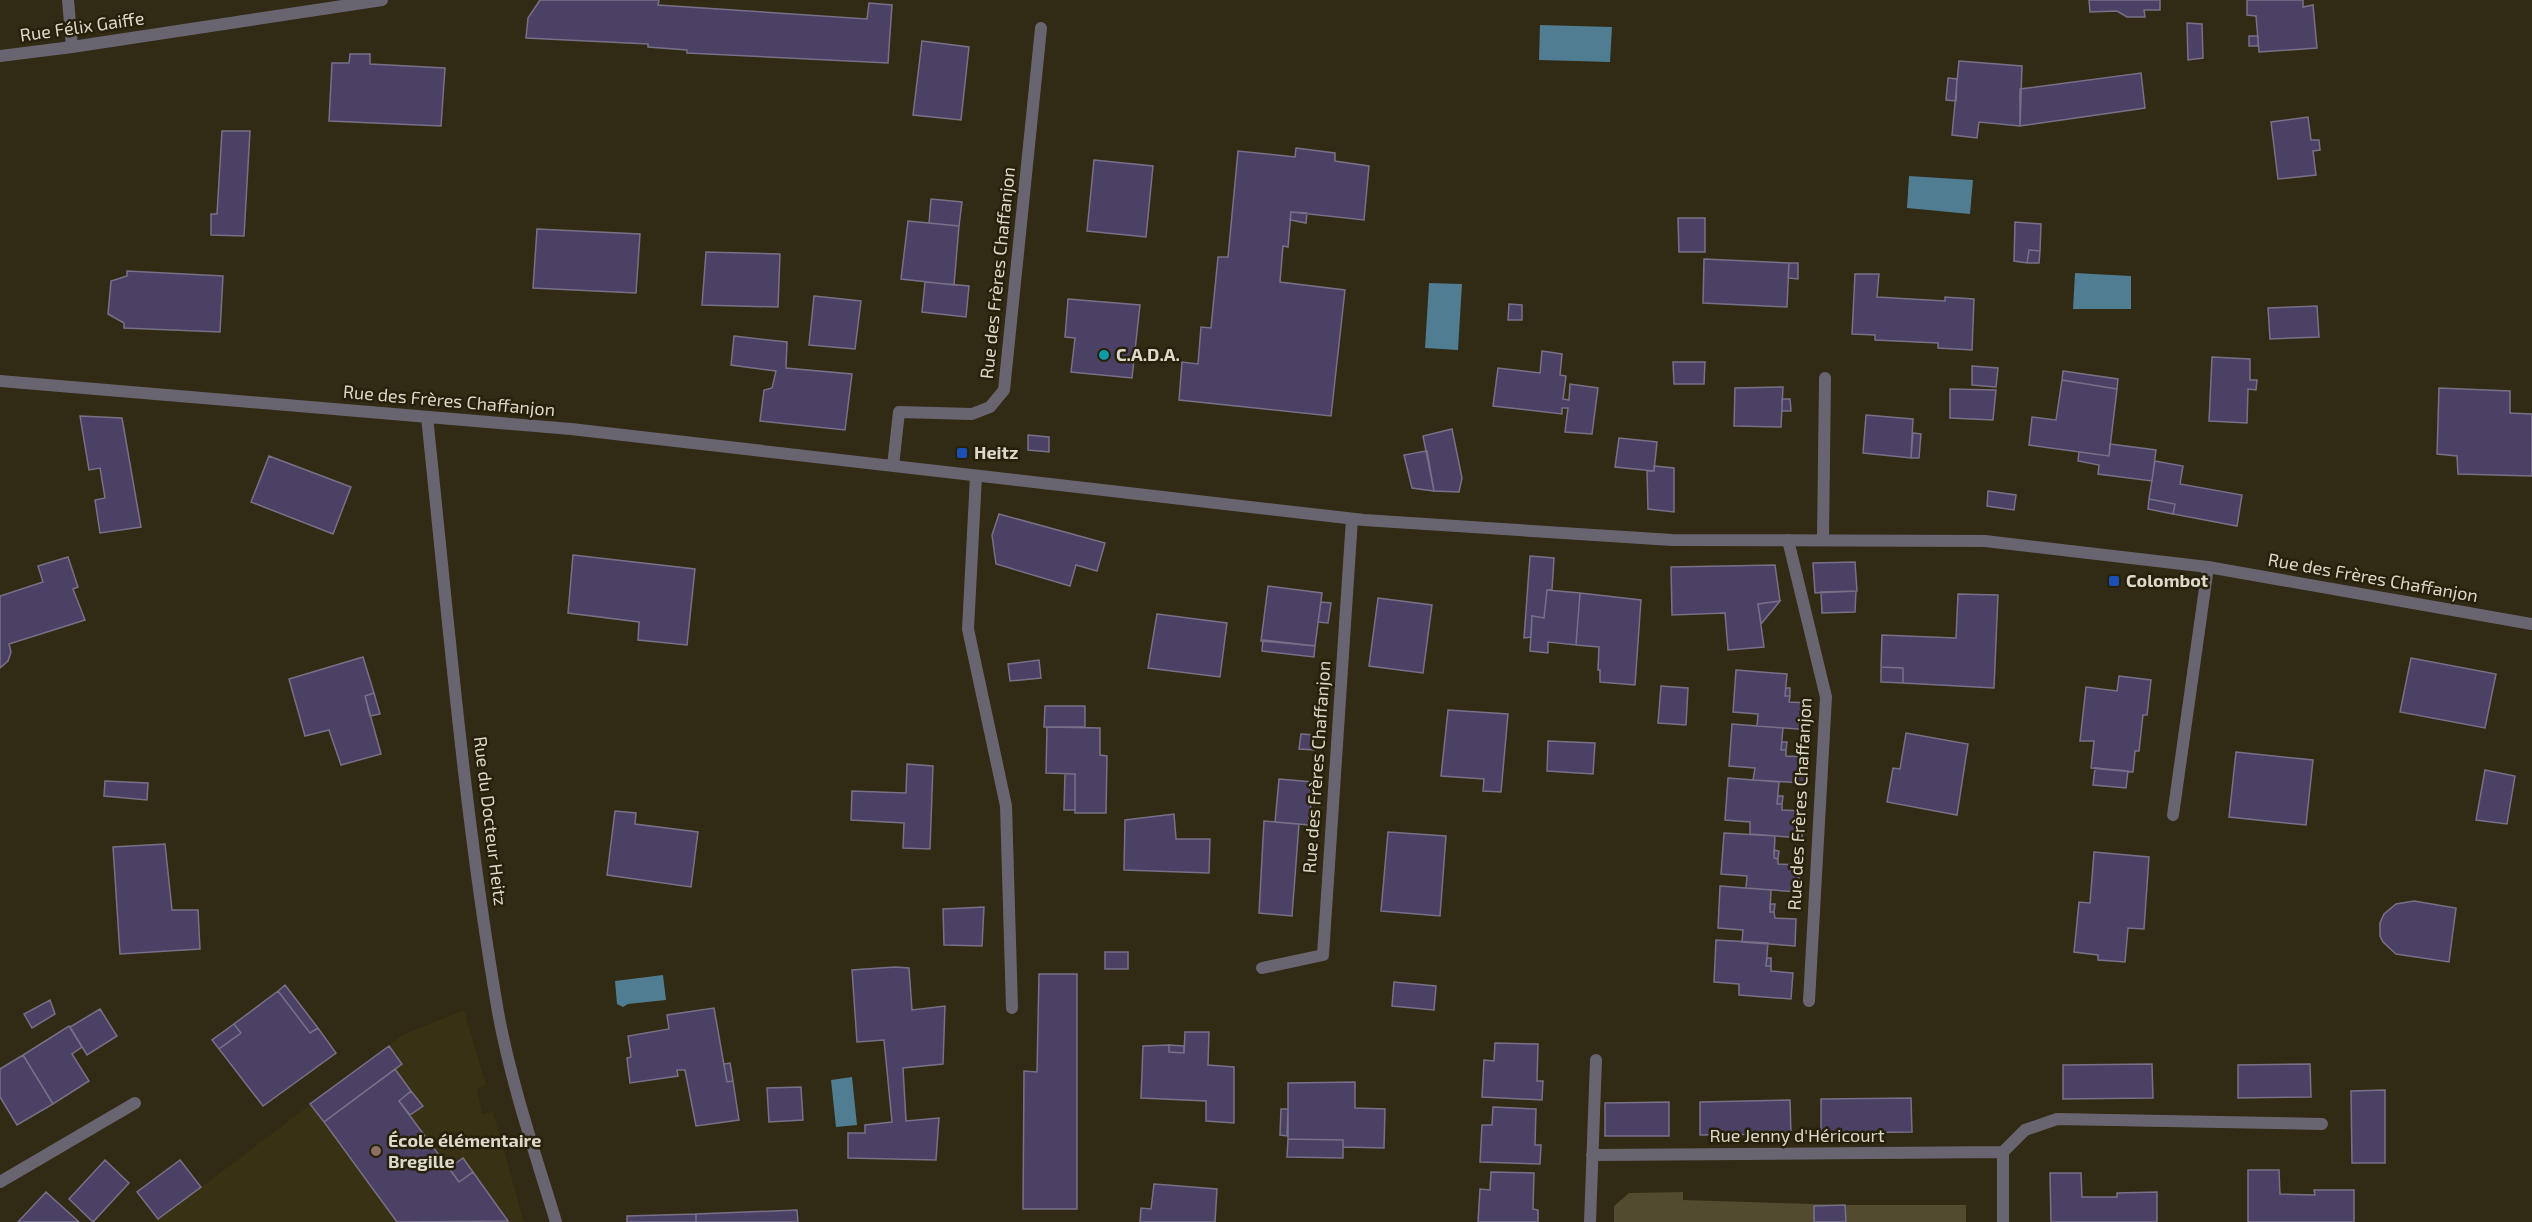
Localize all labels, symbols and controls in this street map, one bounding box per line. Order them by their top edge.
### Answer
street label: Rue Félix Gaiffe [18,6,146,46]
street label: Rue des Frères Chaffanjon [975,166,1019,380]
place label: C.A.D.A. [1116,343,1180,365]
marker: C.A.D.A. [1097,348,1111,362]
street label: Rue des Frères Chaffanjon [342,380,556,420]
place label: Heitz [974,441,1018,463]
marker: Heitz [955,446,969,460]
street label: Rue des Frères Chaffanjon [2266,548,2480,606]
place label: Colombot [2126,569,2209,591]
marker: Colombot [2107,574,2121,588]
street label: Rue des Frères Chaffanjon [1298,660,1334,874]
street label: Rue des Frères Chaffanjon [1782,697,1816,911]
street label: Rue du Docteur Heitz [470,735,512,907]
street label: Rue Jenny d'Héricourt [1709,1124,1885,1146]
place label: École élémentaire Bregille [388,1129,541,1172]
marker: École élémentaire Bregille [369,1144,383,1158]

